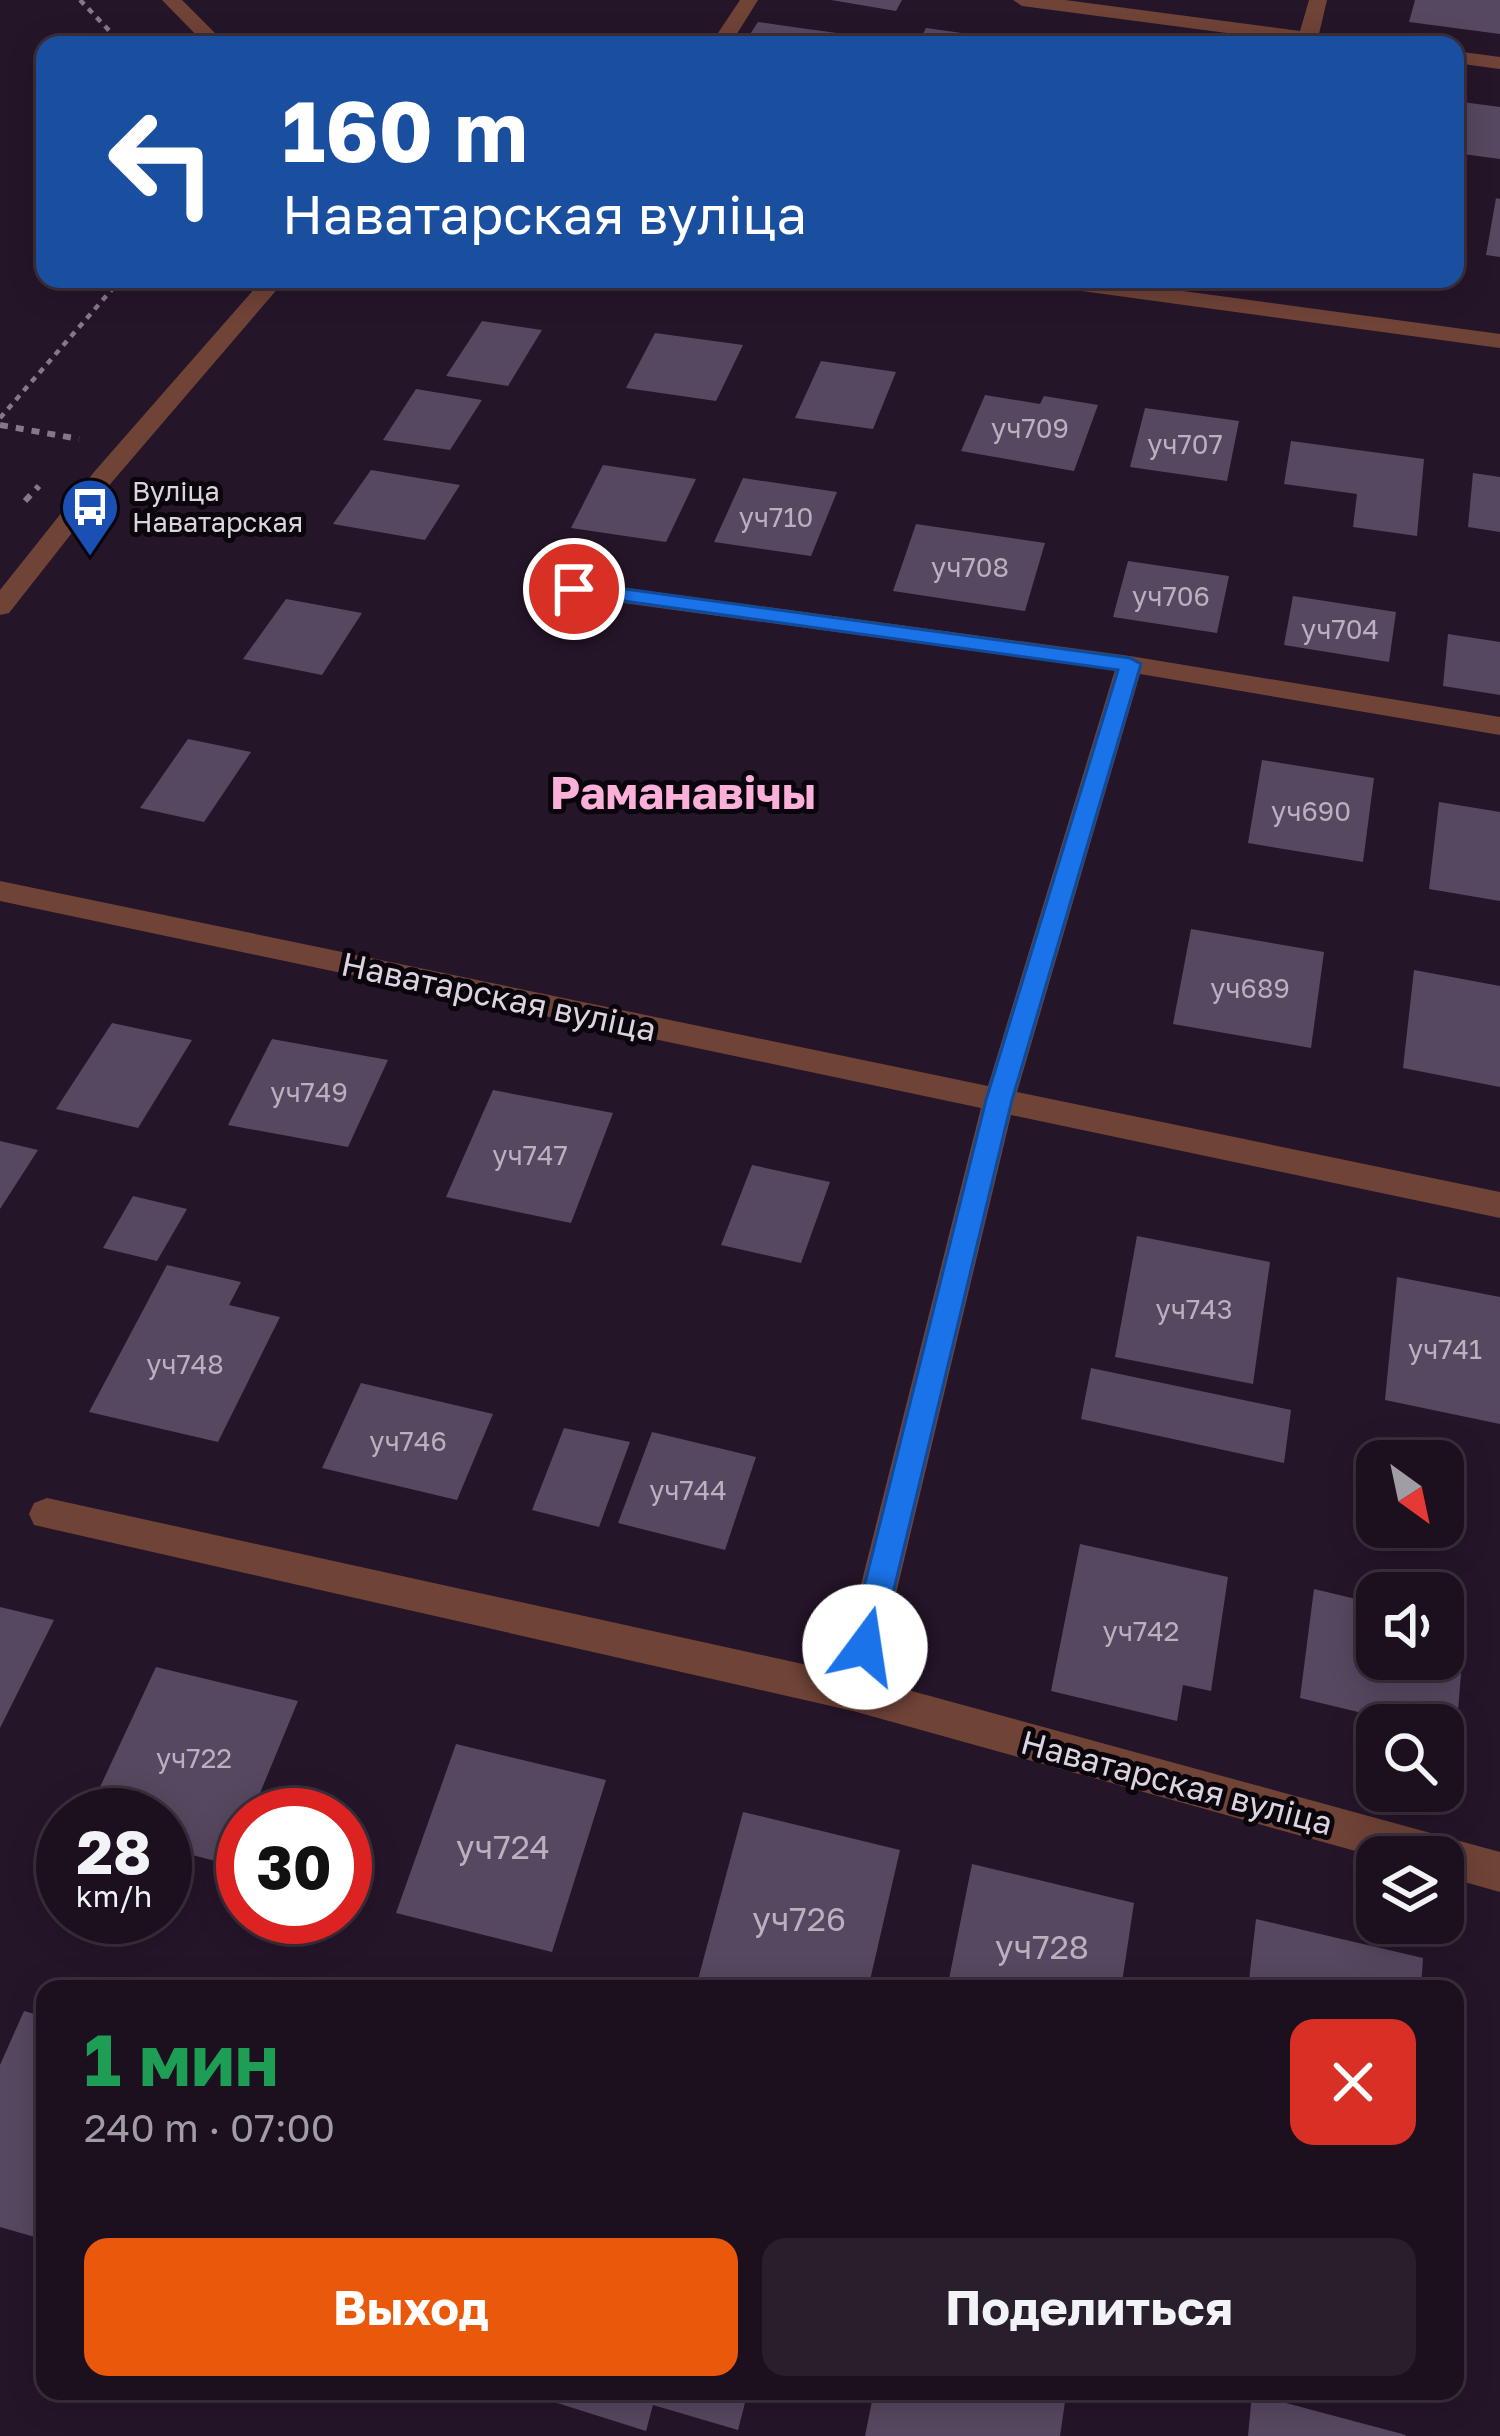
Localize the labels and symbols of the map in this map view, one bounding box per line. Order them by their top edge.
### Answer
house number: уч709 [991,412,1069,444]
house number: уч707 [1147,428,1223,460]
place label: Вуліца Наватарская [132,475,303,538]
bus stop icon: Вуліца Наватарская [59,476,121,558]
house number: уч710 [739,501,813,533]
pin [523,538,625,640]
house number: уч708 [931,551,1009,583]
house number: уч706 [1132,580,1210,612]
house number: уч704 [1301,613,1379,645]
district label: Раманавічы [550,765,816,819]
house number: уч690 [1271,795,1351,827]
street label: Наватарская вуліца [338,944,660,1048]
house number: уч689 [1210,972,1290,1004]
house number: уч749 [270,1076,348,1108]
house number: уч747 [492,1139,568,1171]
house number: уч743 [1156,1293,1232,1325]
house number: уч741 [1408,1333,1482,1365]
house number: уч748 [146,1348,224,1380]
house number: уч746 [369,1425,447,1457]
north arrow [1356,1440,1464,1548]
house number: уч744 [649,1474,727,1506]
position arrow [802,1584,928,1710]
house number: уч742 [1103,1615,1179,1647]
street label: Наватарская вуліца [1017,1722,1337,1842]
house number: уч722 [156,1742,232,1774]
speed limit sign: 30 [216,1788,372,1944]
house number: уч724 [456,1827,550,1866]
house number: уч726 [752,1899,846,1938]
house number: уч728 [995,1927,1089,1966]

